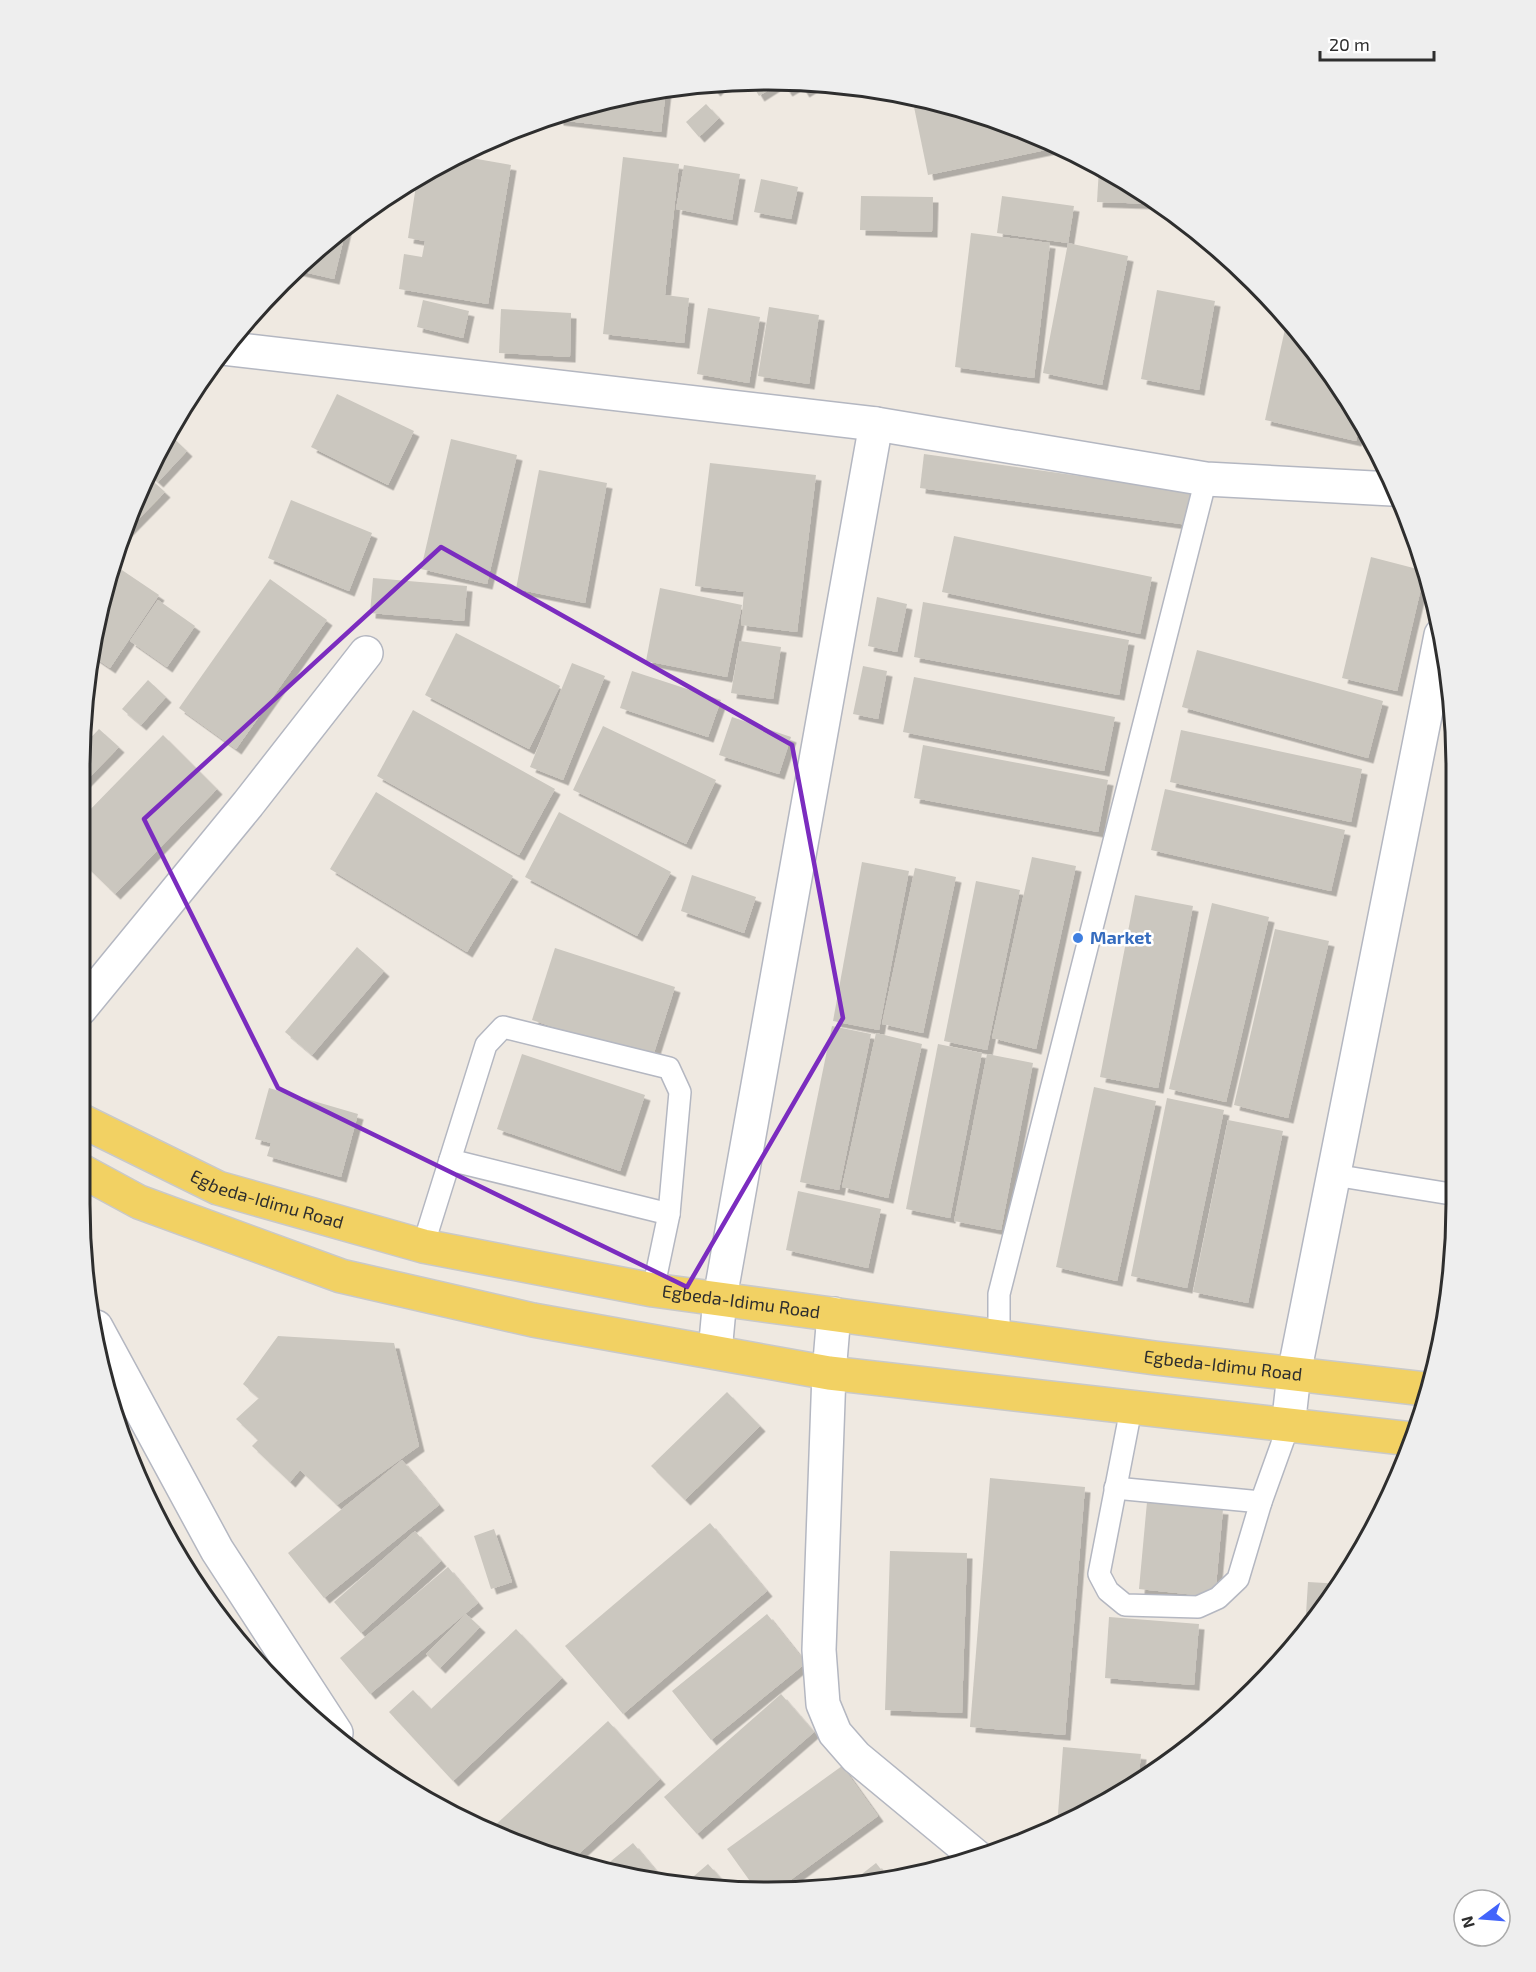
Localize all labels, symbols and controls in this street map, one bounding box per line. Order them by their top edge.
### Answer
scale bar [1320,24,1434,62]
text: 20 m [1329,33,1370,55]
place label: Market [1090,926,1152,948]
marker: Market [1071,931,1085,945]
street label: Egbeda-Idimu Road [187,1164,346,1233]
street label: Egbeda-Idimu Road [661,1279,822,1323]
street label: Egbeda-Idimu Road [1142,1345,1303,1385]
north arrow [1452,1888,1512,1948]
text: N [1456,1914,1478,1930]

